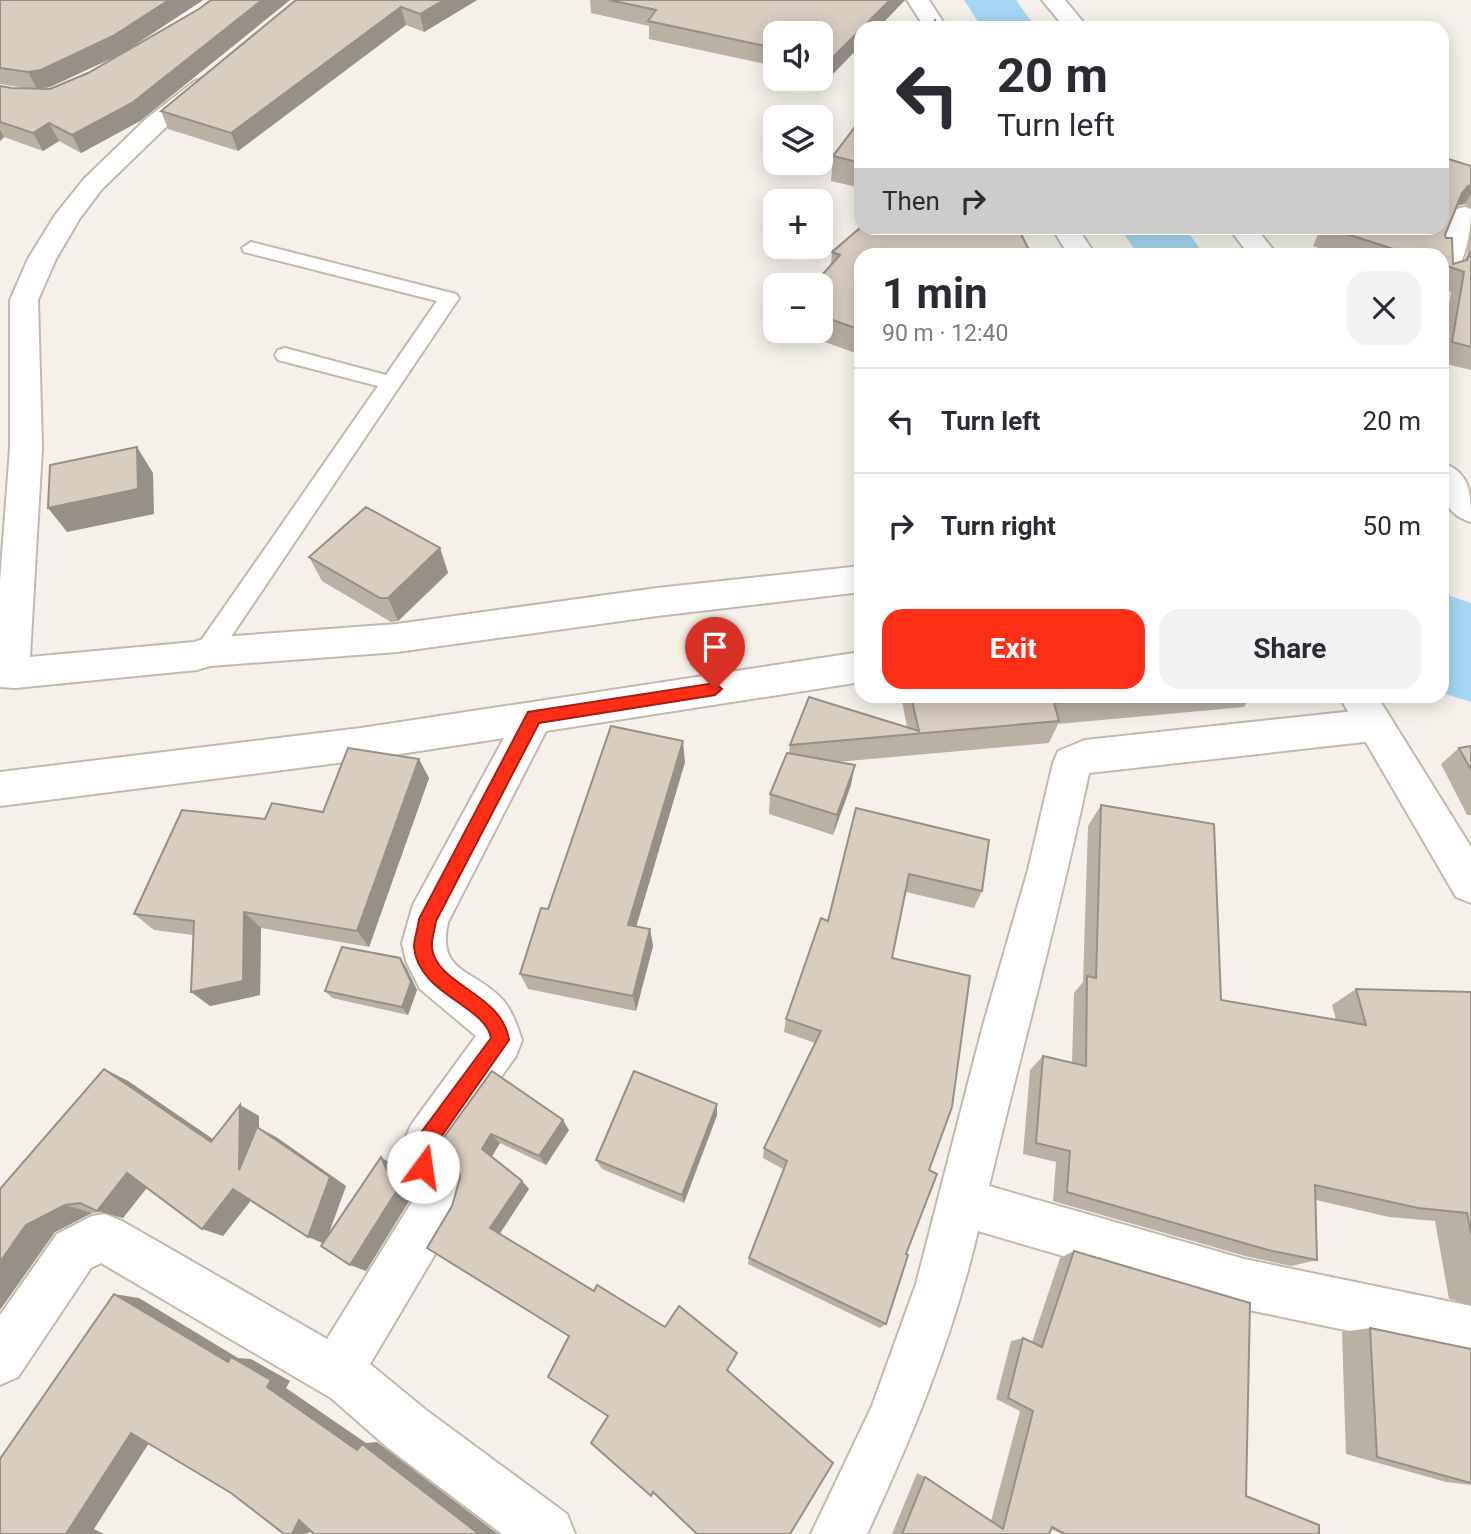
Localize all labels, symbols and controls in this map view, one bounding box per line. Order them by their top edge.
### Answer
map controls [763,21,833,343]
button: sound [763,21,833,91]
text: 20 m [997,47,1108,104]
icon: left [882,49,973,140]
button: layers [763,105,833,175]
text: Turn left [997,106,1115,144]
icon: right [954,182,992,220]
text: Then [882,186,940,216]
button: + [763,189,833,259]
text: 1 min [882,269,988,318]
button: close [1347,271,1421,345]
button: − [763,273,833,343]
text: 90 m · 12:40 [882,320,1008,347]
icon: left [882,402,920,440]
text: Turn left [941,406,1040,436]
text: 20 m [1363,406,1421,436]
icon: right [882,507,920,545]
text: Turn right [941,511,1056,541]
text: 50 m [1363,511,1421,541]
button: Exit [882,609,1145,689]
button: Share [1159,609,1421,689]
pin [685,617,745,689]
icon: arrive [696,628,734,666]
position arrow [386,1130,460,1204]

